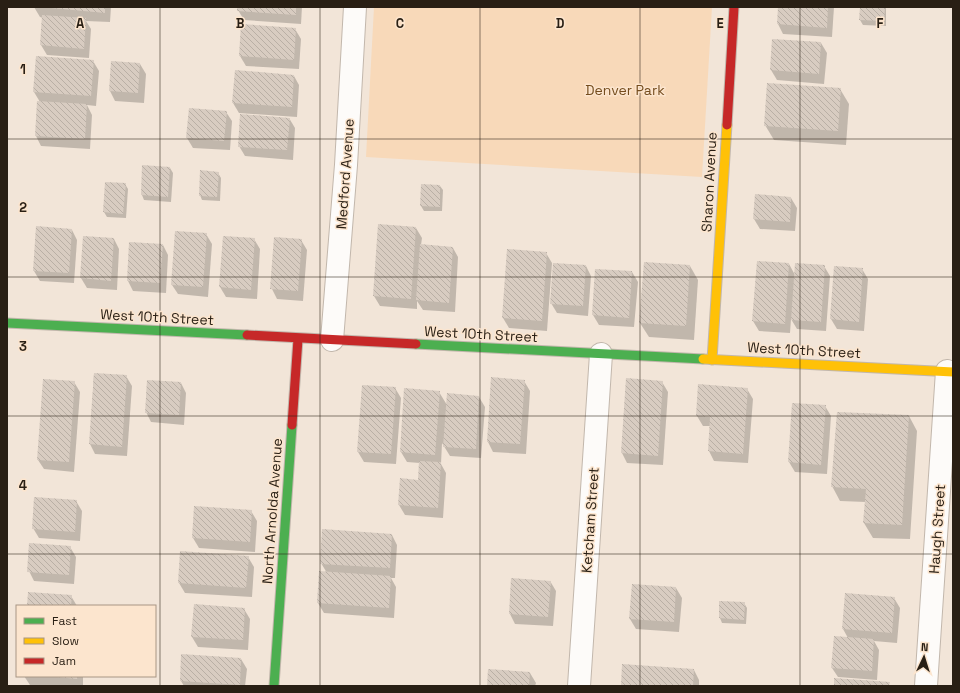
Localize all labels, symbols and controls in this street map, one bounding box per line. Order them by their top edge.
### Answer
text: A [76,15,85,32]
text: B [236,15,245,32]
text: C [396,15,404,32]
text: D [556,15,565,32]
text: E [716,15,724,32]
text: F [877,15,884,32]
text: 1 [20,61,26,78]
park label: Denver Park [585,81,665,99]
street label: Medford Avenue [332,118,358,230]
street label: Sharon Avenue [697,131,721,233]
text: 2 [19,199,27,216]
street label: West 10th Street [100,305,214,329]
street label: West 10th Street [424,322,538,346]
text: 3 [19,338,27,355]
street label: West 10th Street [747,338,861,362]
street label: North Arnolda Avenue [258,437,286,585]
street label: Ketcham Street [577,467,603,573]
text: 4 [19,477,27,494]
street label: Haugh Street [925,484,949,574]
legend [16,605,156,677]
text: Fast [52,613,77,629]
text: Slow [52,633,79,649]
north arrow [904,637,944,677]
text: N [921,640,929,654]
text: Jam [52,653,76,669]

